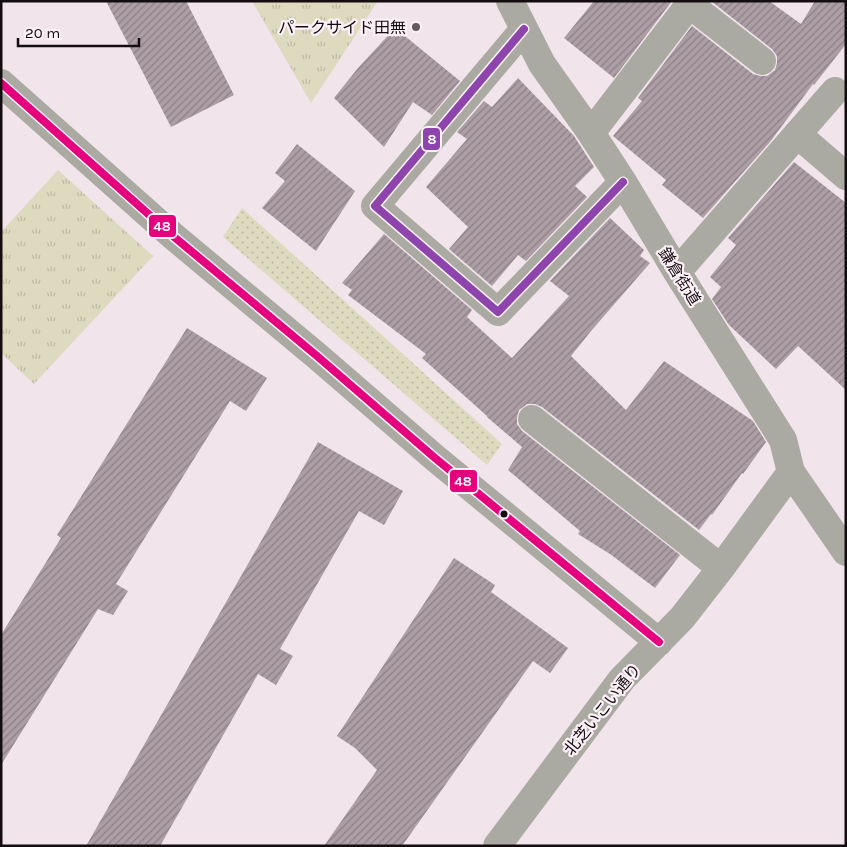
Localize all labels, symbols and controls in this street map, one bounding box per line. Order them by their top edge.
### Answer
scale bar [18,15,139,47]
place label: パークサイド田無 [278,18,406,37]
marker: パークサイド田無 [410,21,422,33]
text: 20 m [25,24,60,42]
line badge: 8 [422,127,441,151]
text: 8 [427,131,437,148]
line badge: 48 [148,214,177,238]
text: 48 [153,218,171,235]
street label: 鎌倉街道 [655,244,705,308]
line badge: 48 [449,469,478,493]
text: 48 [454,473,472,490]
unlabelled marker [499,509,509,519]
street label: 北芝いこい通り [560,660,645,759]

